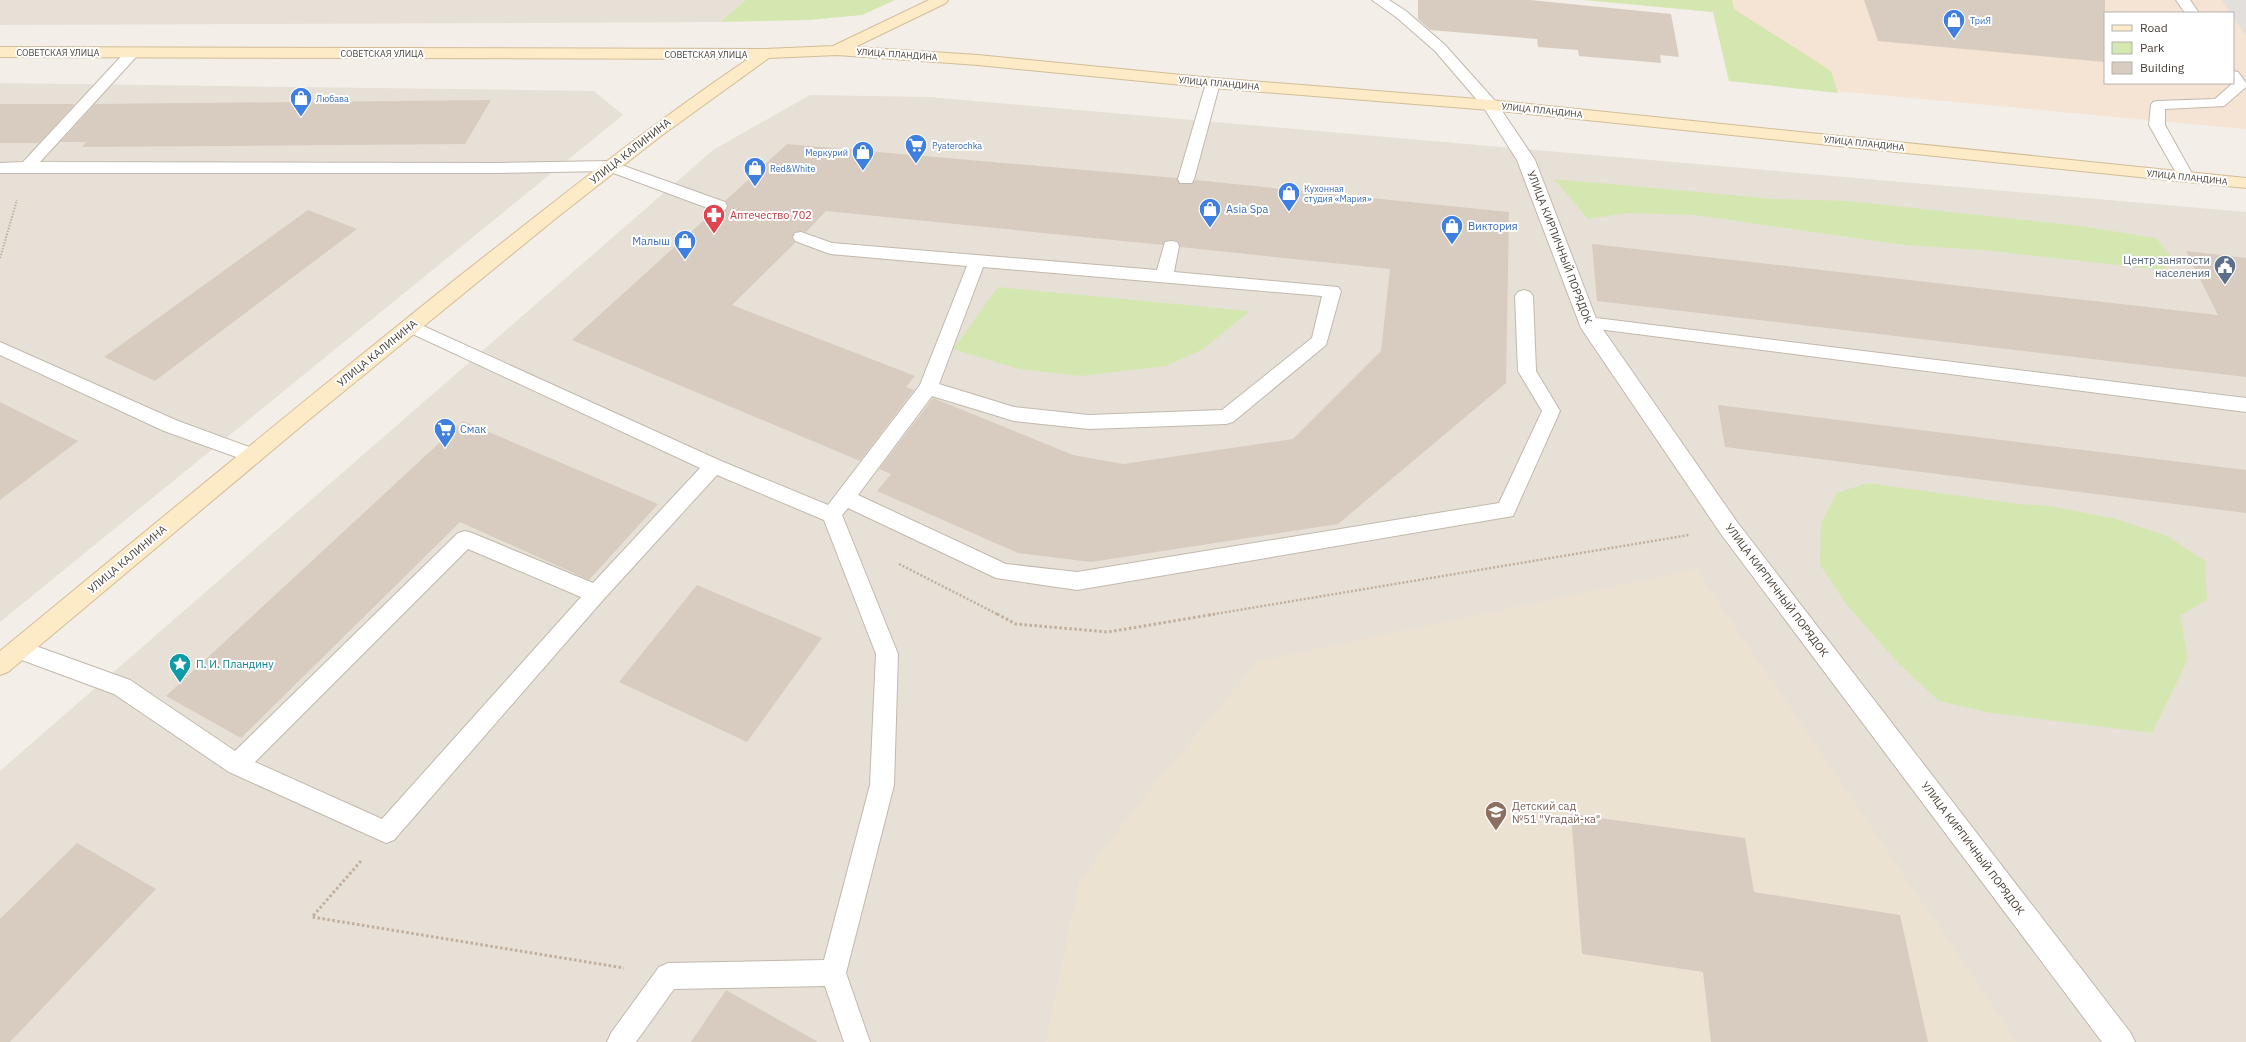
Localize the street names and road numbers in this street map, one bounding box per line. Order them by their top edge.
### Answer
street label: УЛИЦА ПЛАНДИНА [856,46,938,62]
street label: СОВЕТСКАЯ УЛИЦА [17,47,100,58]
street label: СОВЕТСКАЯ УЛИЦА [341,48,424,59]
street label: СОВЕТСКАЯ УЛИЦА [665,49,748,60]
street label: УЛИЦА ПЛАНДИНА [1178,74,1260,92]
street label: УЛИЦА ПЛАНДИНА [1501,100,1583,120]
street label: УЛИЦА КАЛИНИНА [587,115,673,187]
street label: УЛИЦА ПЛАНДИНА [1823,133,1905,153]
street label: УЛИЦА ПЛАНДИНА [2146,167,2228,187]
street label: УЛИЦА КИРПИЧНЫЙ ПОРЯДОК [1524,168,1596,326]
street label: УЛИЦА КАЛИНИНА [334,316,420,390]
street label: УЛИЦА КИРПИЧНЫЙ ПОРЯДОК [1722,521,1832,659]
street label: УЛИЦА КАЛИНИНА [85,522,169,596]
street label: УЛИЦА КИРПИЧНЫЙ ПОРЯДОК [1918,779,2028,917]

